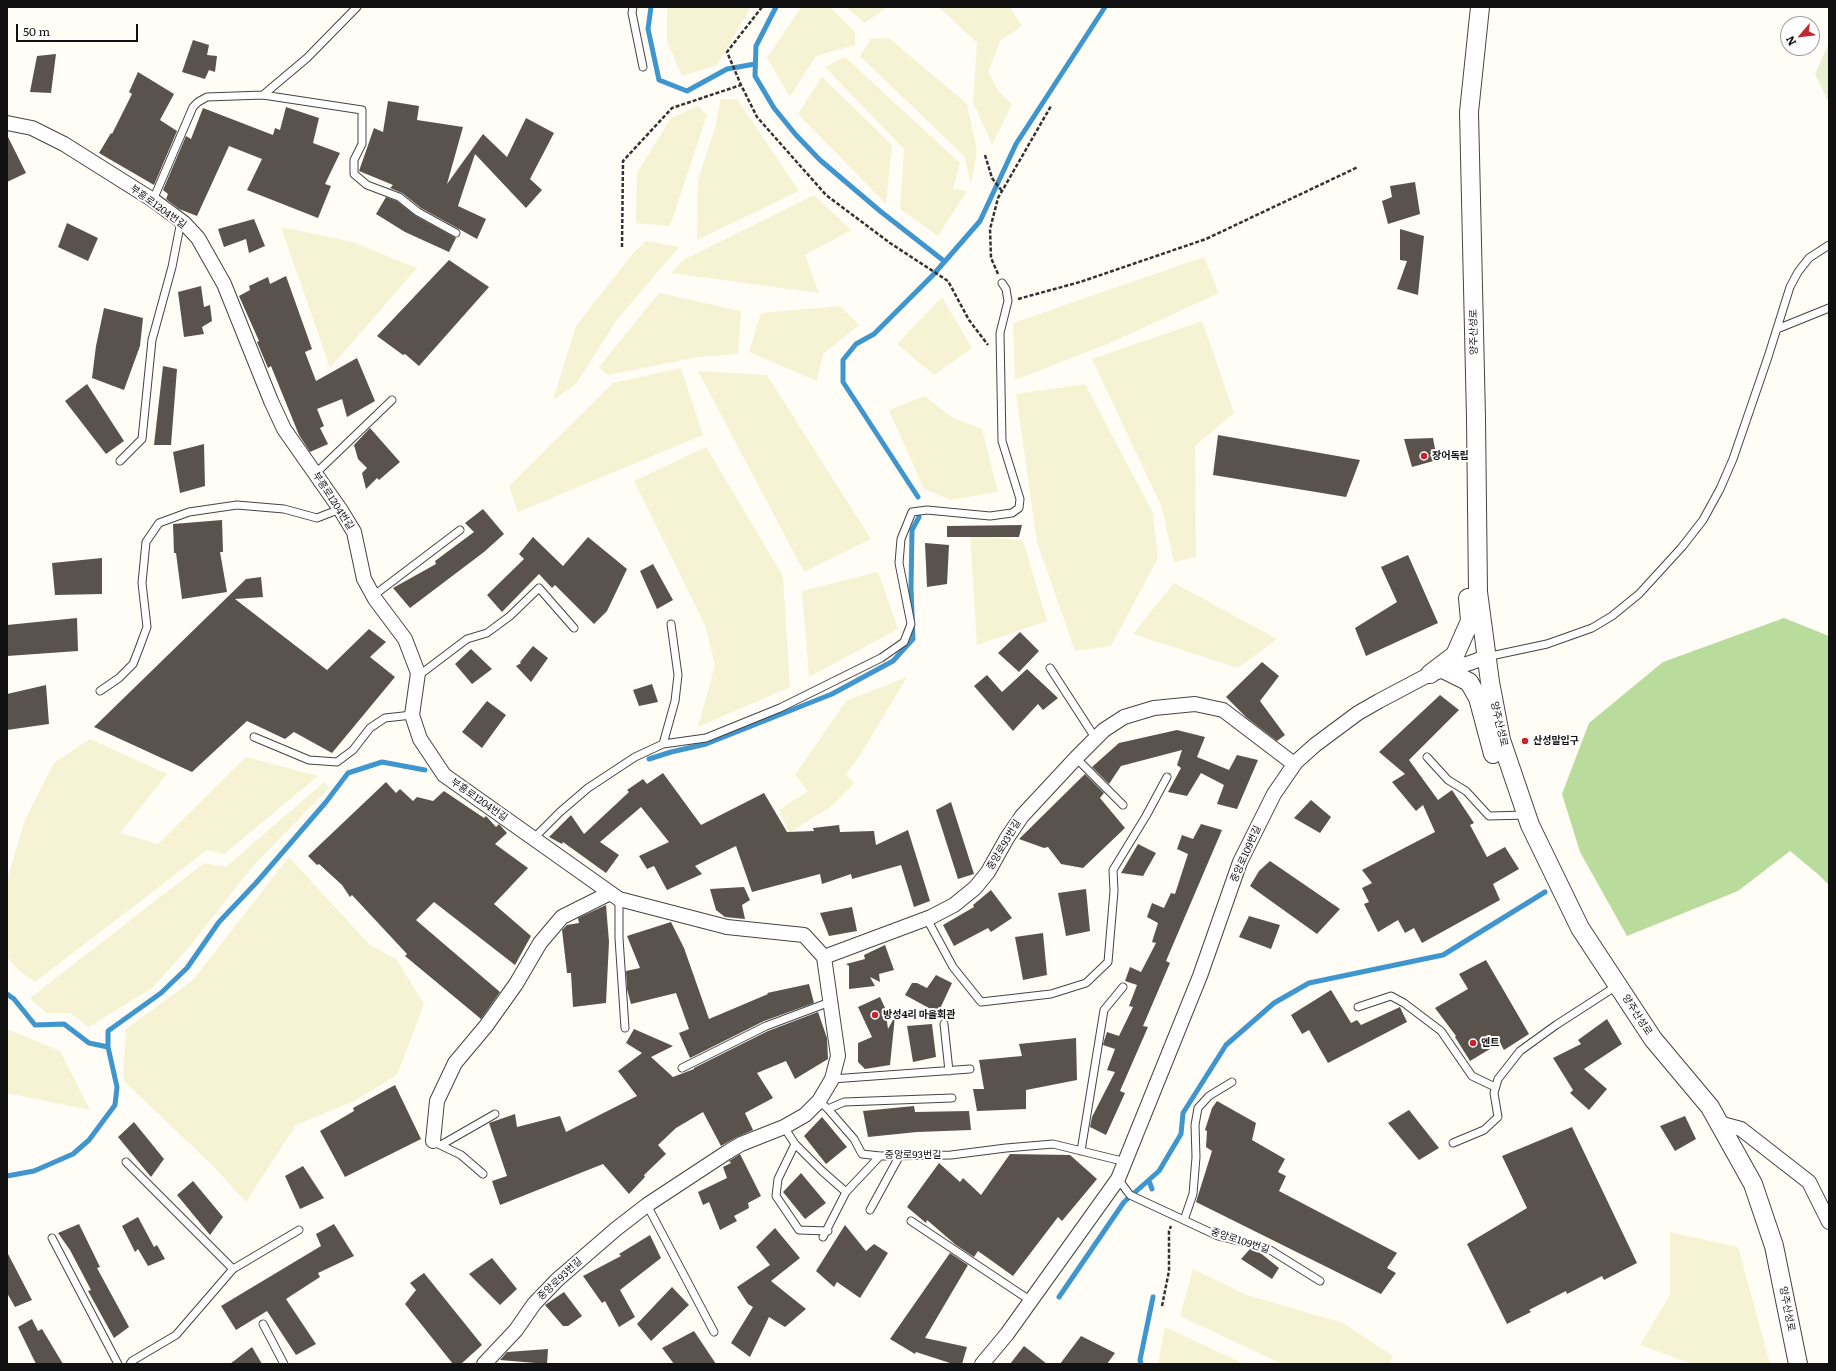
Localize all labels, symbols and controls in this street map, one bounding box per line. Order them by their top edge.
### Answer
scale bar [18,16,140,42]
north arrow [1780,16,1820,56]
text: 50 m [23,22,50,40]
text: N [1781,33,1800,49]
street label: 부흥로1204번길 [128,183,188,231]
street label: 양주산성로 [1468,309,1480,355]
place label: 장어독립 [1432,450,1469,462]
marker: 장어독립 [1419,451,1429,461]
street label: 부흥로1204번길 [310,470,356,532]
street label: 양주산성로 [1488,700,1510,748]
place label: 산성말입구 [1533,735,1579,747]
marker: 산성말입구 [1520,736,1530,746]
street label: 부흥로1204번길 [448,776,510,824]
street label: 중앙로93번길 [984,818,1024,872]
street label: 중앙로109번길 [1228,824,1264,884]
street label: 양주산성로 [1619,992,1655,1038]
place label: 방성4리 마을회관 [883,1009,955,1021]
marker: 방성4리 마을회관 [870,1010,880,1020]
place label: 엔트 [1481,1037,1499,1049]
marker: 엔트 [1468,1038,1478,1048]
street label: 중앙로93번길 [885,1149,941,1161]
street label: 중앙로109번길 [1209,1226,1271,1256]
street label: 중앙로93번길 [535,1255,585,1303]
street label: 양주산성로 [1777,1285,1797,1333]

